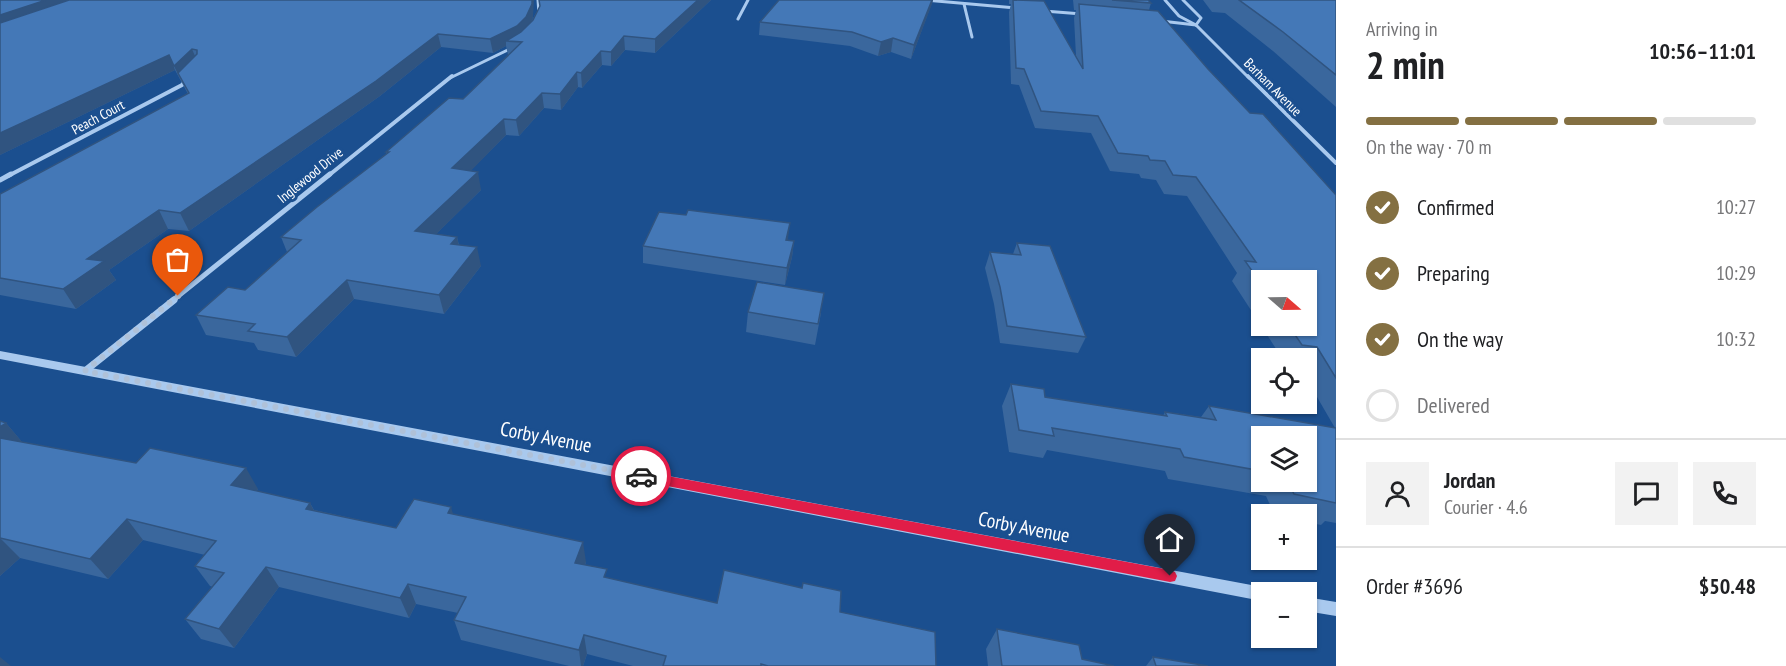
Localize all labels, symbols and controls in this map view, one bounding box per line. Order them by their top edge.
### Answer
text: Arriving in [1366,16,1438,42]
text: 10:56–11:01 [1649,37,1756,65]
text: 2 min [1366,39,1445,90]
street label: Barham Avenue [1240,54,1306,120]
street label: Peach Court [68,95,128,138]
text: On the way · 70 m [1366,134,1492,160]
street label: Inglewood Drive [274,143,347,207]
icon: check [1366,191,1399,224]
text: Confirmed [1417,193,1494,221]
text: 10:27 [1716,194,1756,220]
pin [152,234,203,296]
icon: bag [161,243,194,276]
icon: check [1366,257,1399,290]
text: Preparing [1417,259,1490,287]
text: 10:29 [1716,260,1756,286]
north arrow [1251,270,1317,336]
map controls [1251,270,1317,648]
icon: check [1366,323,1399,356]
text: On the way [1417,325,1503,353]
text: 10:32 [1716,326,1756,352]
button: locate [1251,348,1317,414]
text: Delivered [1417,391,1490,419]
street label: Corby Avenue [498,415,594,459]
button: layers [1251,426,1317,492]
courier [611,446,671,506]
icon: car [625,460,658,493]
button: person [1366,462,1429,525]
button: chat [1615,462,1678,525]
button: phone [1693,462,1756,525]
text: Jordan [1444,466,1495,494]
text: Courier · 4.6 [1444,494,1528,520]
button: + [1251,504,1317,570]
street label: Corby Avenue [976,505,1072,549]
pin [1144,514,1195,576]
icon: home [1153,523,1186,556]
text: Order #3696 [1366,572,1463,600]
text: $50.48 [1699,572,1756,600]
button: − [1251,582,1317,648]

